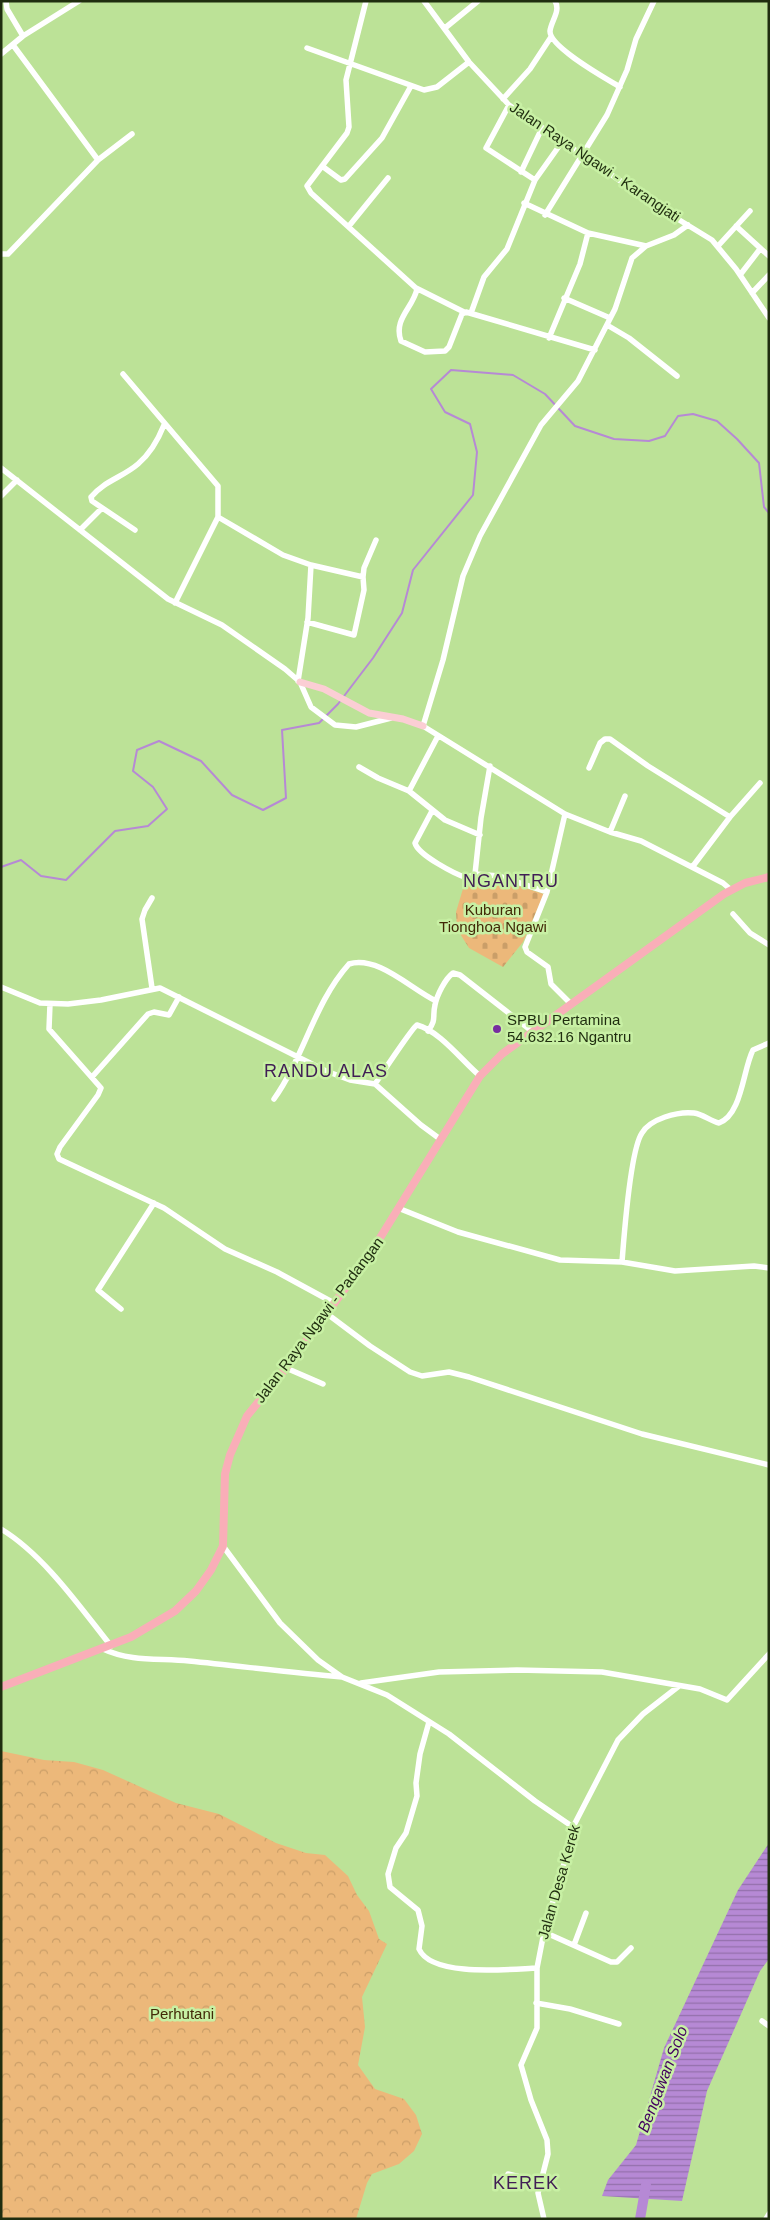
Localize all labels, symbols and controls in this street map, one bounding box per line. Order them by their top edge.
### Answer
street label: Jalan Raya Ngawi - Karangjati [507,98,684,225]
district label: NGANTRU [463,871,559,891]
park label: Kuburan Tionghoa Ngawi [439,901,547,935]
place label: SPBU Pertamina 54.632.16 Ngantru [507,1011,631,1045]
marker: SPBU Pertamina 54.632.16 Ngantru [491,1023,503,1035]
district label: RANDU ALAS [264,1061,388,1081]
street label: Jalan Raya Ngawi - Padangan [251,1234,386,1406]
street label: Jalan Desa Kerek [534,1822,583,1941]
park label: Perhutani [150,2005,214,2022]
water label: Bengawan Solo [634,2024,691,2135]
district label: KEREK [493,2173,559,2193]

